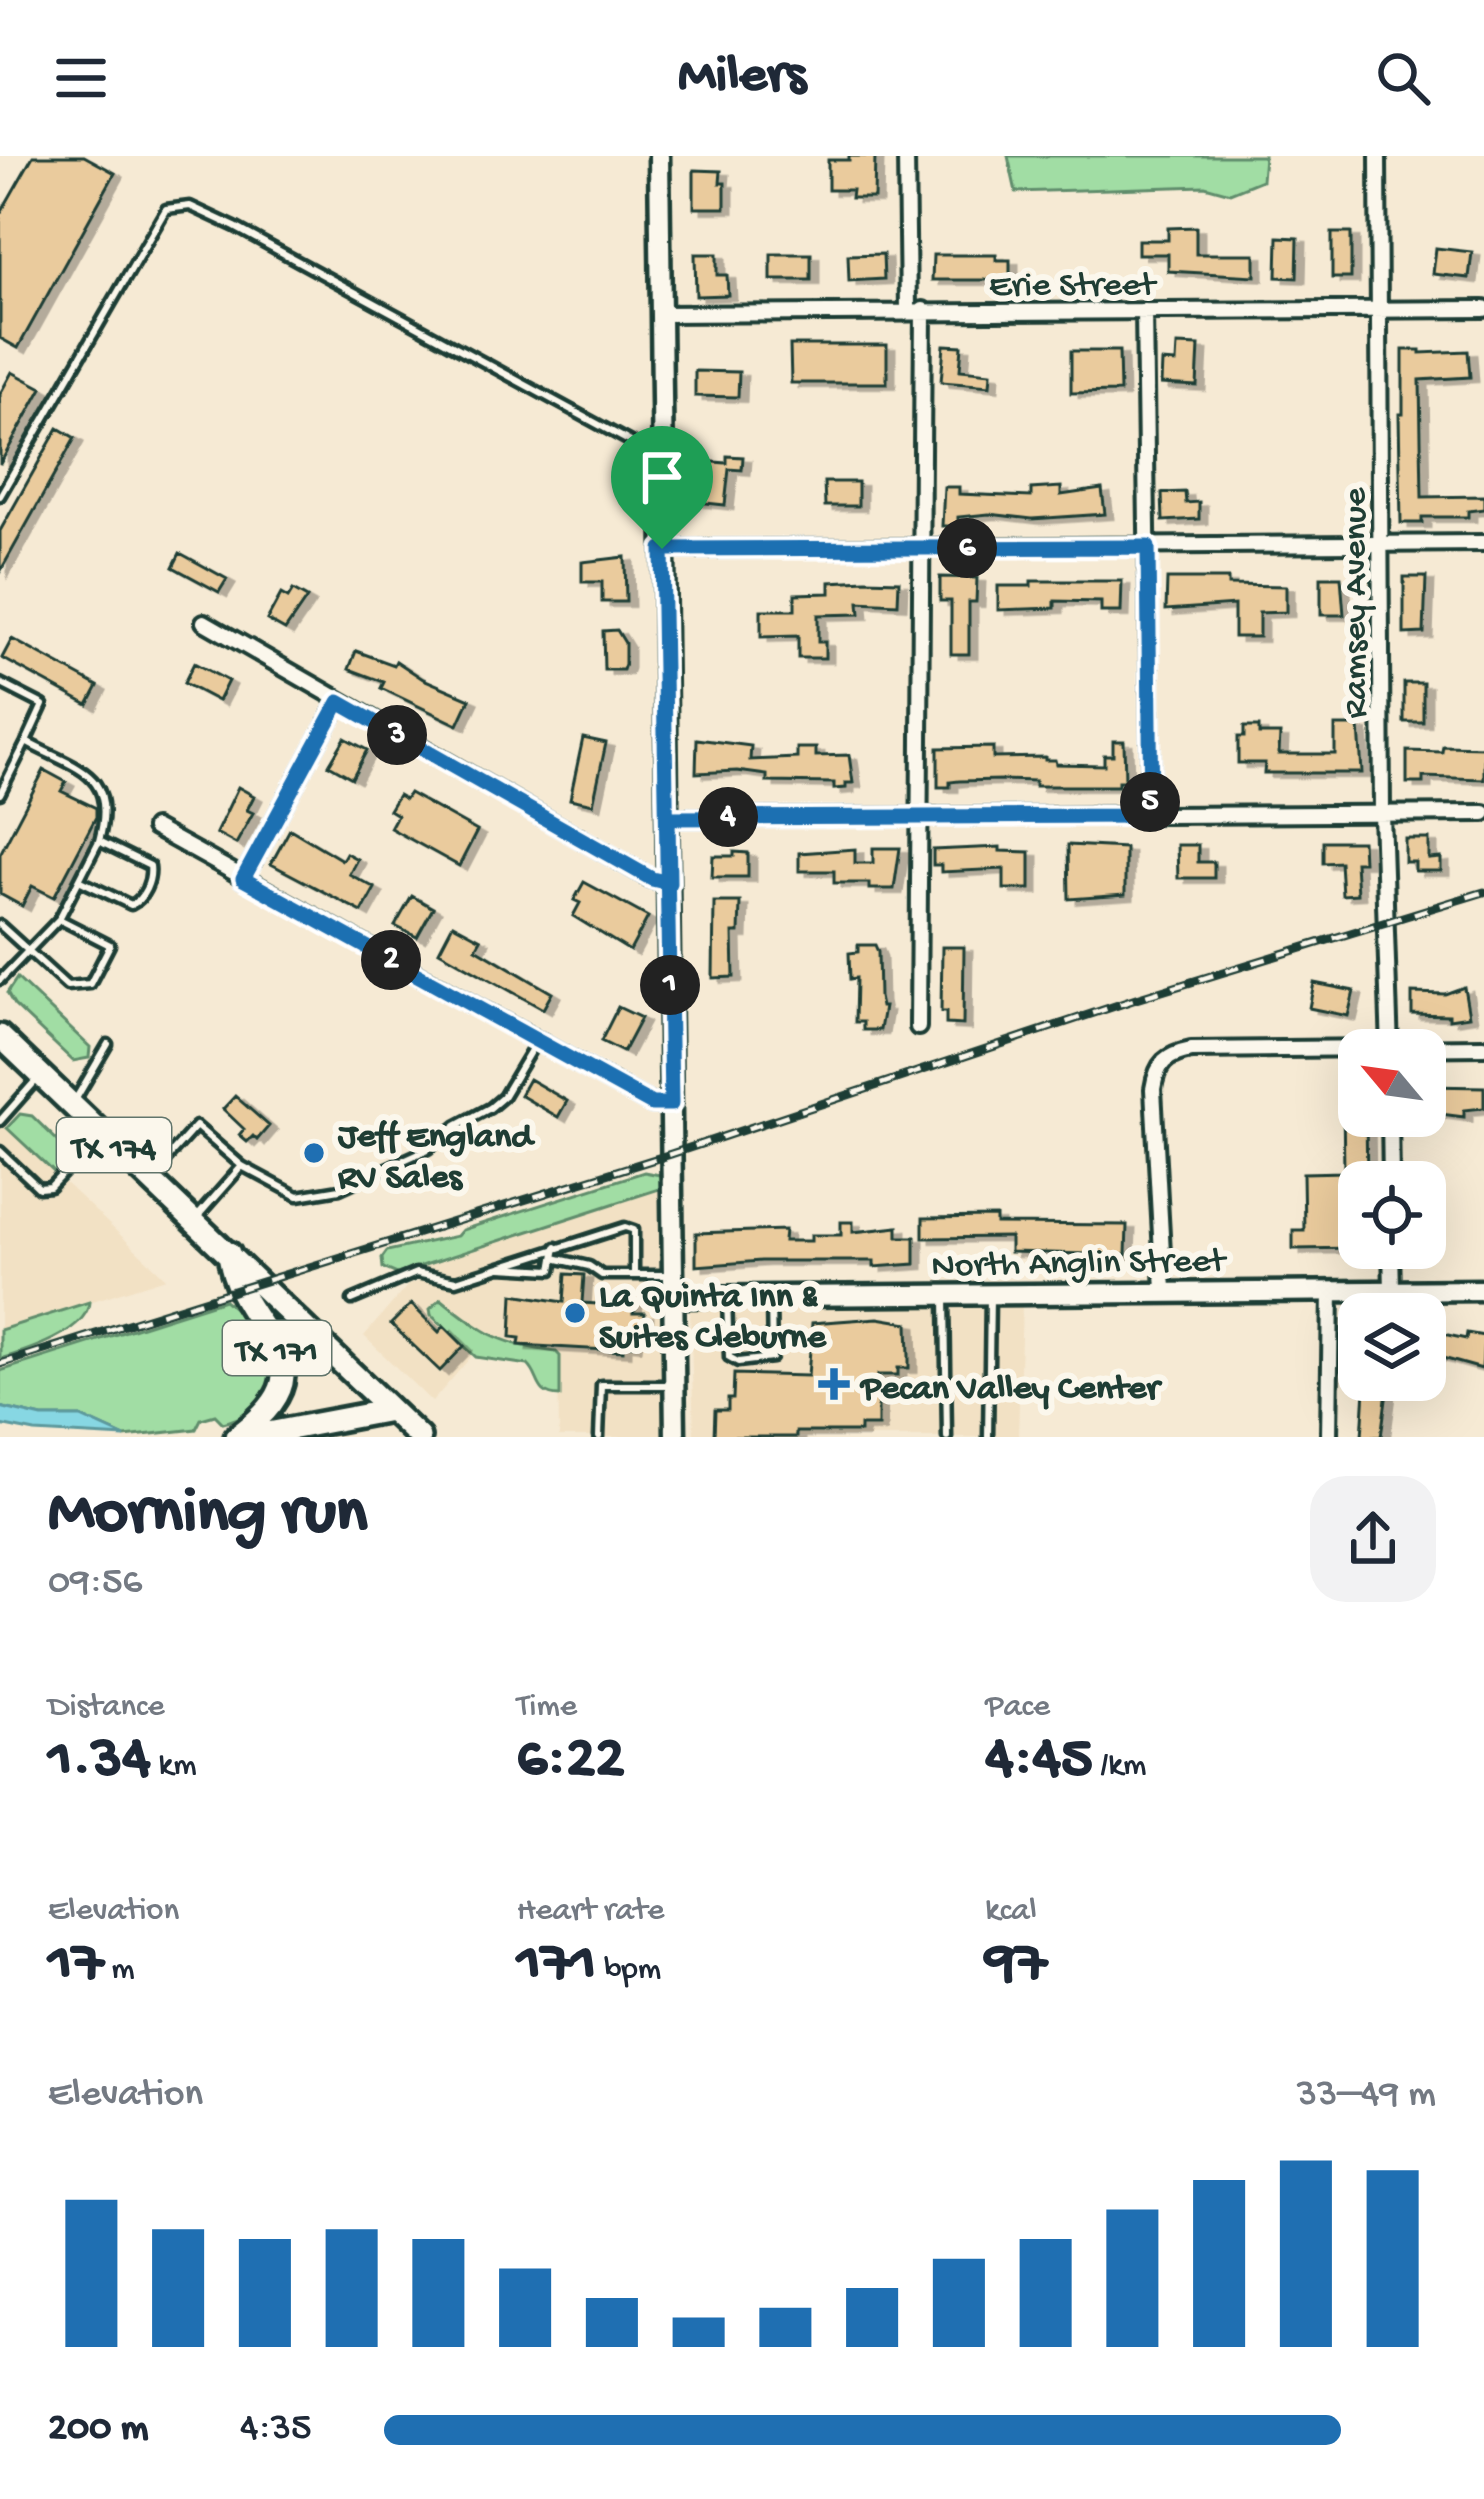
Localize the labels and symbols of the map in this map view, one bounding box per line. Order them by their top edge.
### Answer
street label: Erie Street [989,266,1158,309]
pin [611,426,713,549]
street label: Ramsey Avenue [1336,487,1379,718]
pin: 6 [937,518,997,578]
pin: 3 [367,705,427,765]
pin: 5 [1120,772,1180,832]
pin: 4 [698,787,758,847]
pin: 2 [361,930,421,990]
pin: 1 [640,955,700,1015]
north arrow [1338,1029,1446,1137]
place label: Jeff England RV Sales [337,1117,536,1201]
road number: TX 174 [57,1118,171,1172]
marker: Jeff England RV Sales [301,1140,327,1166]
street label: North Anglin Street [931,1241,1229,1290]
place label: La Quinta Inn & Suites Cleburne [599,1277,827,1361]
marker: La Quinta Inn & Suites Cleburne [562,1300,588,1326]
road number: TX 171 [223,1321,331,1375]
marker: Pecan Valley Center [818,1368,850,1400]
place label: Pecan Valley Center [859,1369,1162,1412]

